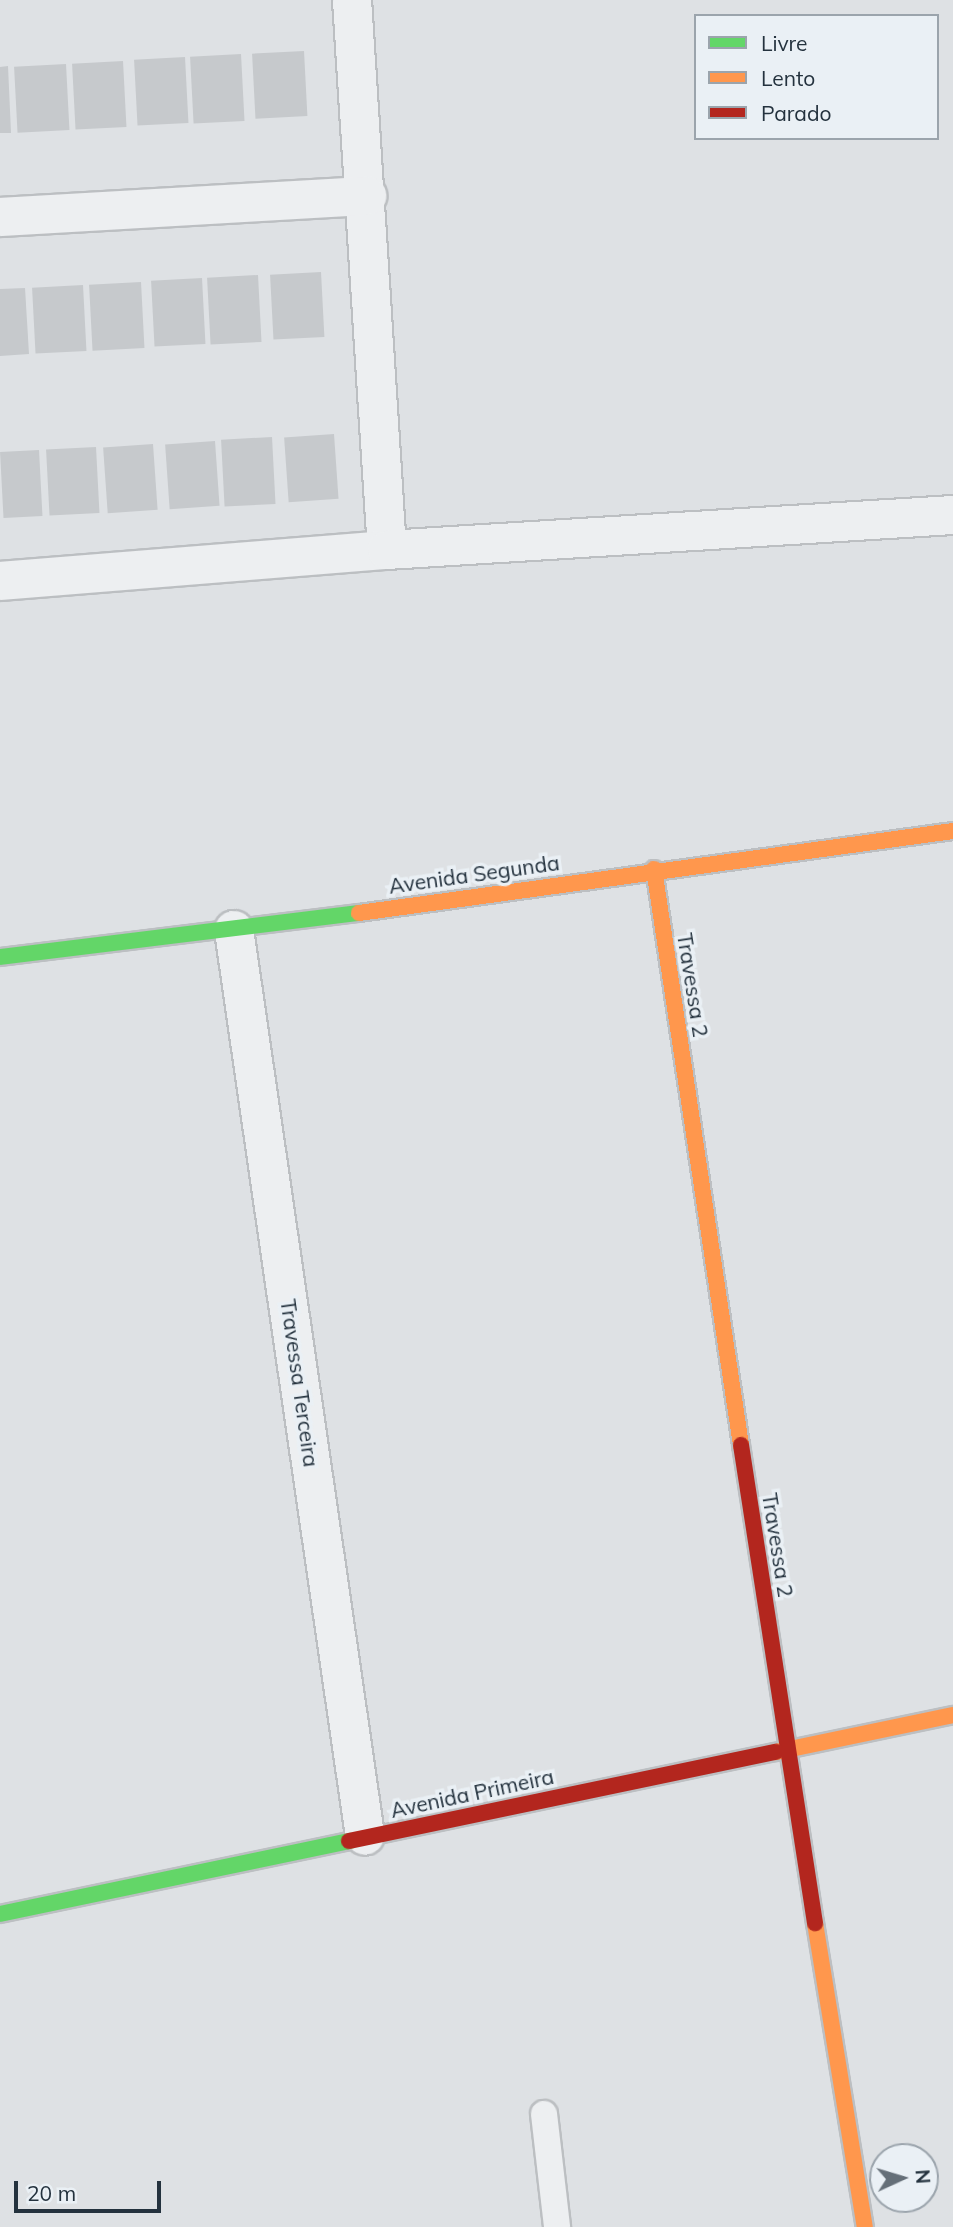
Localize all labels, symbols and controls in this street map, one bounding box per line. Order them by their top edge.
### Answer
legend [694,14,939,140]
text: Livre [761,30,808,56]
text: Lento [761,65,815,91]
text: Parado [761,100,831,126]
street label: Avenida Segunda [387,850,561,898]
street label: Travessa 2 [672,931,714,1039]
street label: Travessa Terceira [276,1297,324,1469]
street label: Travessa 2 [757,1491,799,1599]
street label: Avenida Primeira [388,1763,556,1823]
north arrow [869,2143,939,2213]
scale bar [18,2168,164,2212]
text: N [910,2169,935,2185]
text: 20 m [27,2180,76,2206]

